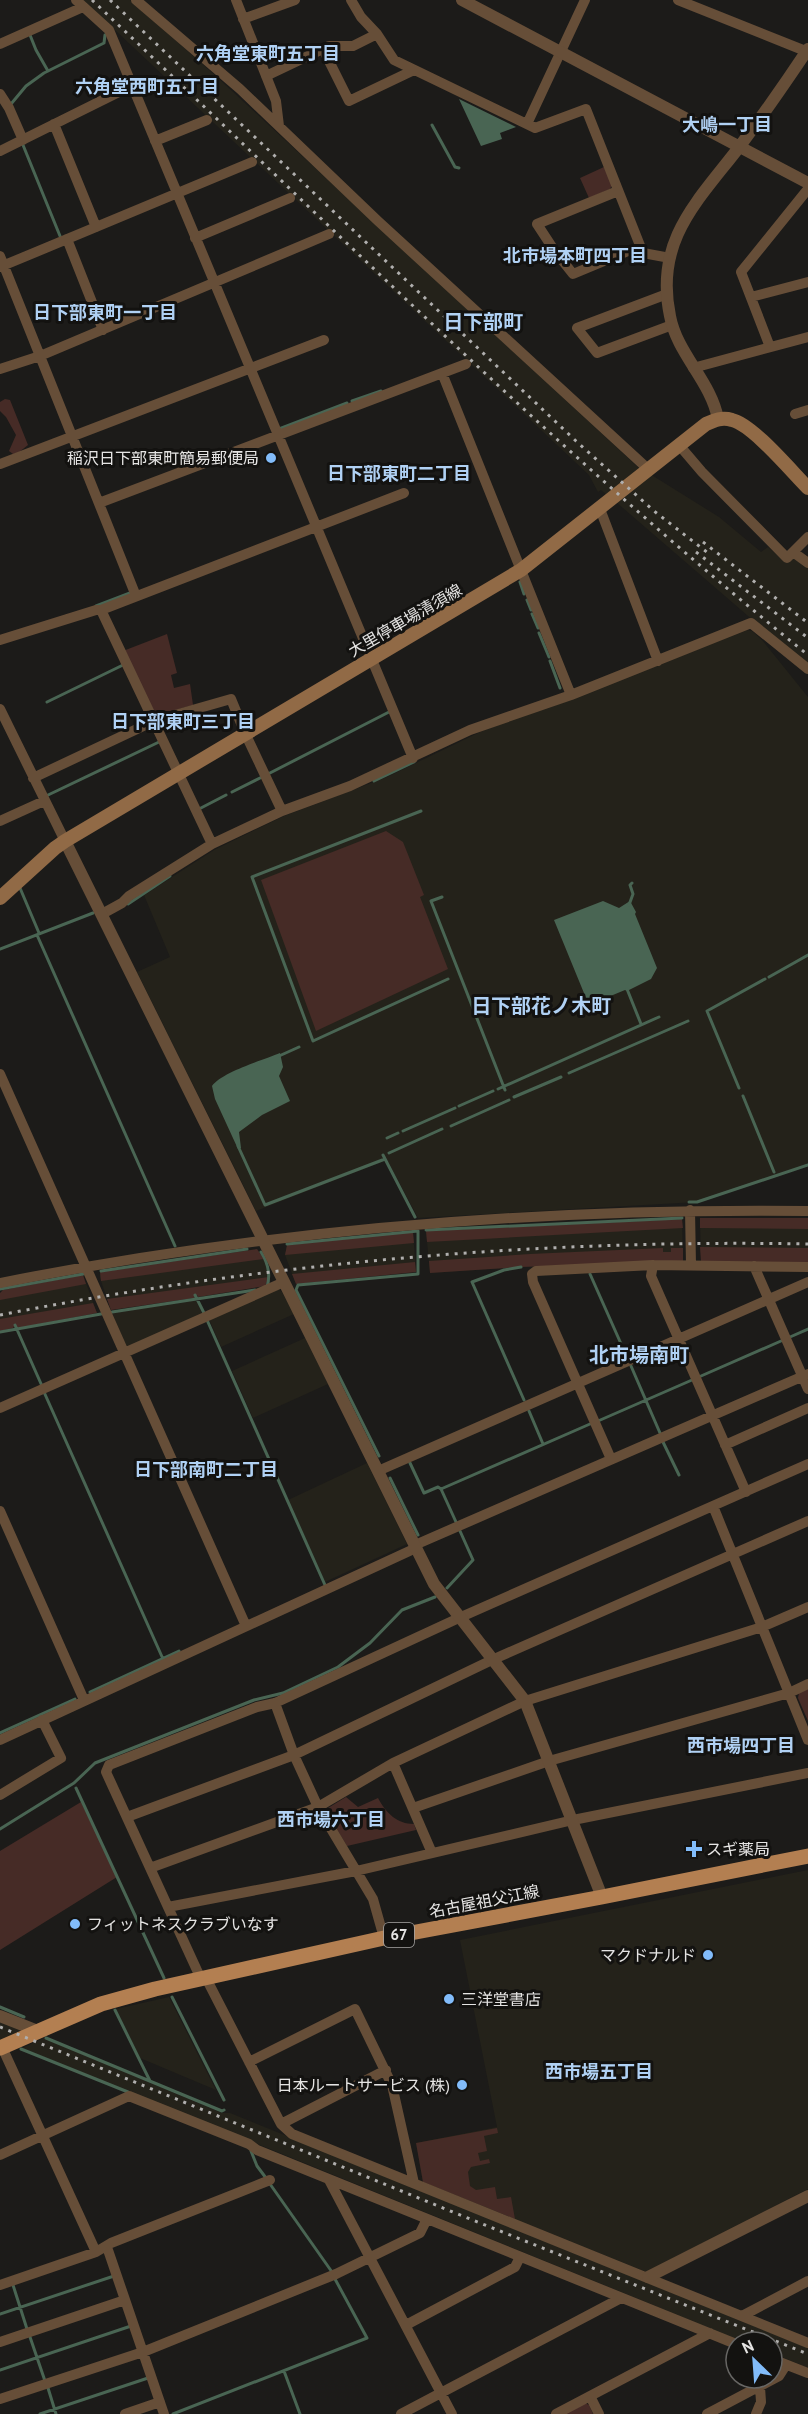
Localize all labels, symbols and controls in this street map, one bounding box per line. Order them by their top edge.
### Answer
district label: 六角堂東町五丁目 [196,42,340,65]
district label: 六角堂西町五丁目 [75,75,219,98]
district label: 大嶋一丁目 [682,113,772,136]
district label: 北市場本町四丁目 [503,244,647,267]
district label: 日下部東町一丁目 [33,301,177,324]
district label: 日下部町 [443,309,523,335]
place label: 稲沢日下部東町簡易郵便局 [67,448,259,468]
marker: 稲沢日下部東町簡易郵便局 [264,451,278,465]
district label: 日下部東町二丁目 [327,462,471,485]
street label: 大里停車場清須線 [345,579,465,661]
district label: 日下部東町三丁目 [111,710,255,733]
district label: 日下部花ノ木町 [471,993,611,1019]
district label: 北市場南町 [589,1342,689,1368]
district label: 日下部南町二丁目 [134,1458,278,1481]
district label: 西市場四丁目 [687,1734,795,1757]
district label: 西市場六丁目 [277,1808,385,1831]
place label: スギ薬局 [706,1839,770,1859]
marker: スギ薬局 [687,1842,701,1856]
street label: 名古屋祖父江線 [427,1880,541,1922]
place label: フィットネスクラブいなす [87,1914,279,1934]
marker: フィットネスクラブいなす [68,1917,82,1931]
road number: 67 [384,1923,414,1947]
place label: マクドナルド [600,1945,696,1965]
marker: マクドナルド [701,1948,715,1962]
place label: 三洋堂書店 [461,1989,541,2009]
marker: 三洋堂書店 [442,1992,456,2006]
district label: 西市場五丁目 [545,2060,653,2083]
place label: 日本ルートサービス (株) [277,2075,450,2095]
marker: 日本ルートサービス (株) [455,2078,469,2092]
north arrow [724,2330,784,2390]
text: N [739,2335,757,2358]

